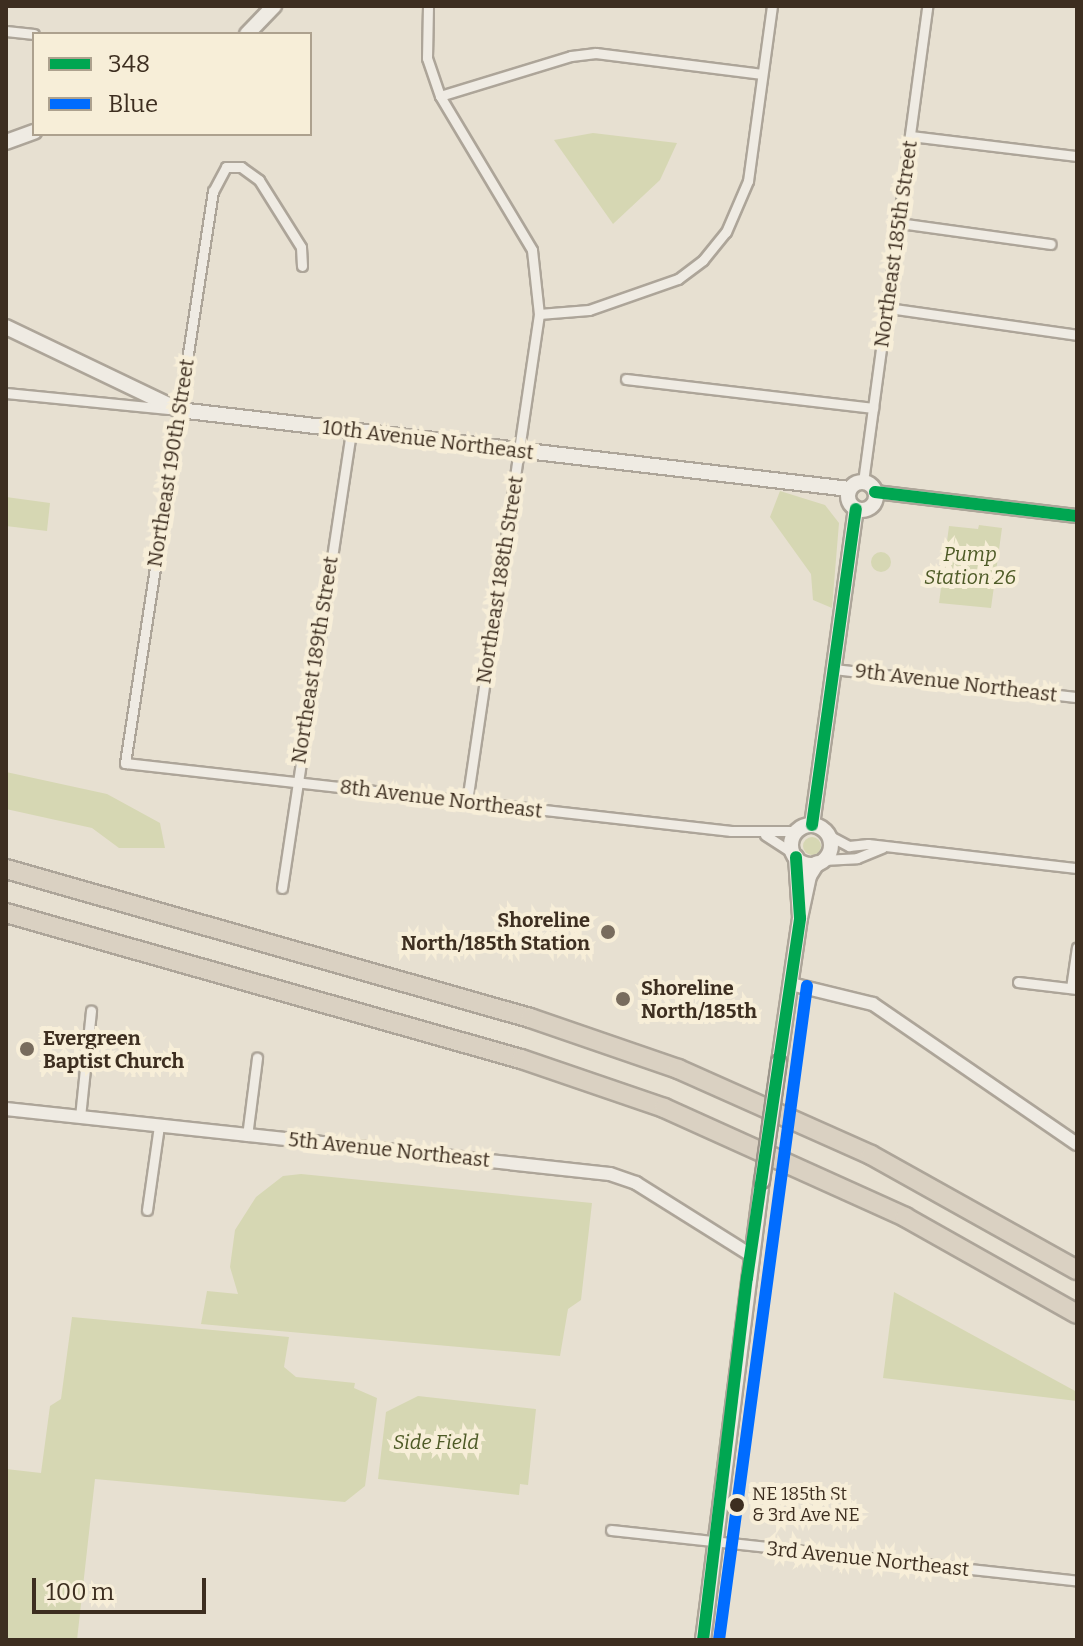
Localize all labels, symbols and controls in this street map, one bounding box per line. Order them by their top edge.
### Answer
legend [32,32,312,136]
text: 348 [108,50,150,78]
text: Blue [108,90,158,118]
street label: Northeast 185th Street [870,139,922,349]
street label: Northeast 190th Street [143,357,199,569]
street label: 10th Avenue Northeast [321,415,535,465]
street label: Northeast 188th Street [472,474,528,686]
park label: Pump Station 26 [924,543,1016,590]
street label: Northeast 189th Street [287,555,343,765]
street label: 9th Avenue Northeast [854,659,1058,707]
street label: 8th Avenue Northeast [338,775,544,823]
place label: Shoreline North/185th Station [401,908,590,955]
marker: Shoreline North/185th Station [597,921,619,943]
place label: Shoreline North/185th [641,976,757,1023]
marker: Shoreline North/185th [612,988,634,1010]
place label: Evergreen Baptist Church [43,1026,184,1073]
marker: Evergreen Baptist Church [18,1040,36,1058]
street label: 5th Avenue Northeast [287,1127,491,1173]
park label: Side Field [393,1430,479,1454]
place label: NE 185th St & 3rd Ave NE [752,1484,860,1526]
marker: NE 185th St & 3rd Ave NE [729,1497,745,1513]
street label: 3rd Avenue Northeast [766,1536,970,1582]
scale bar [36,1562,210,1612]
text: 100 m [46,1578,114,1606]

